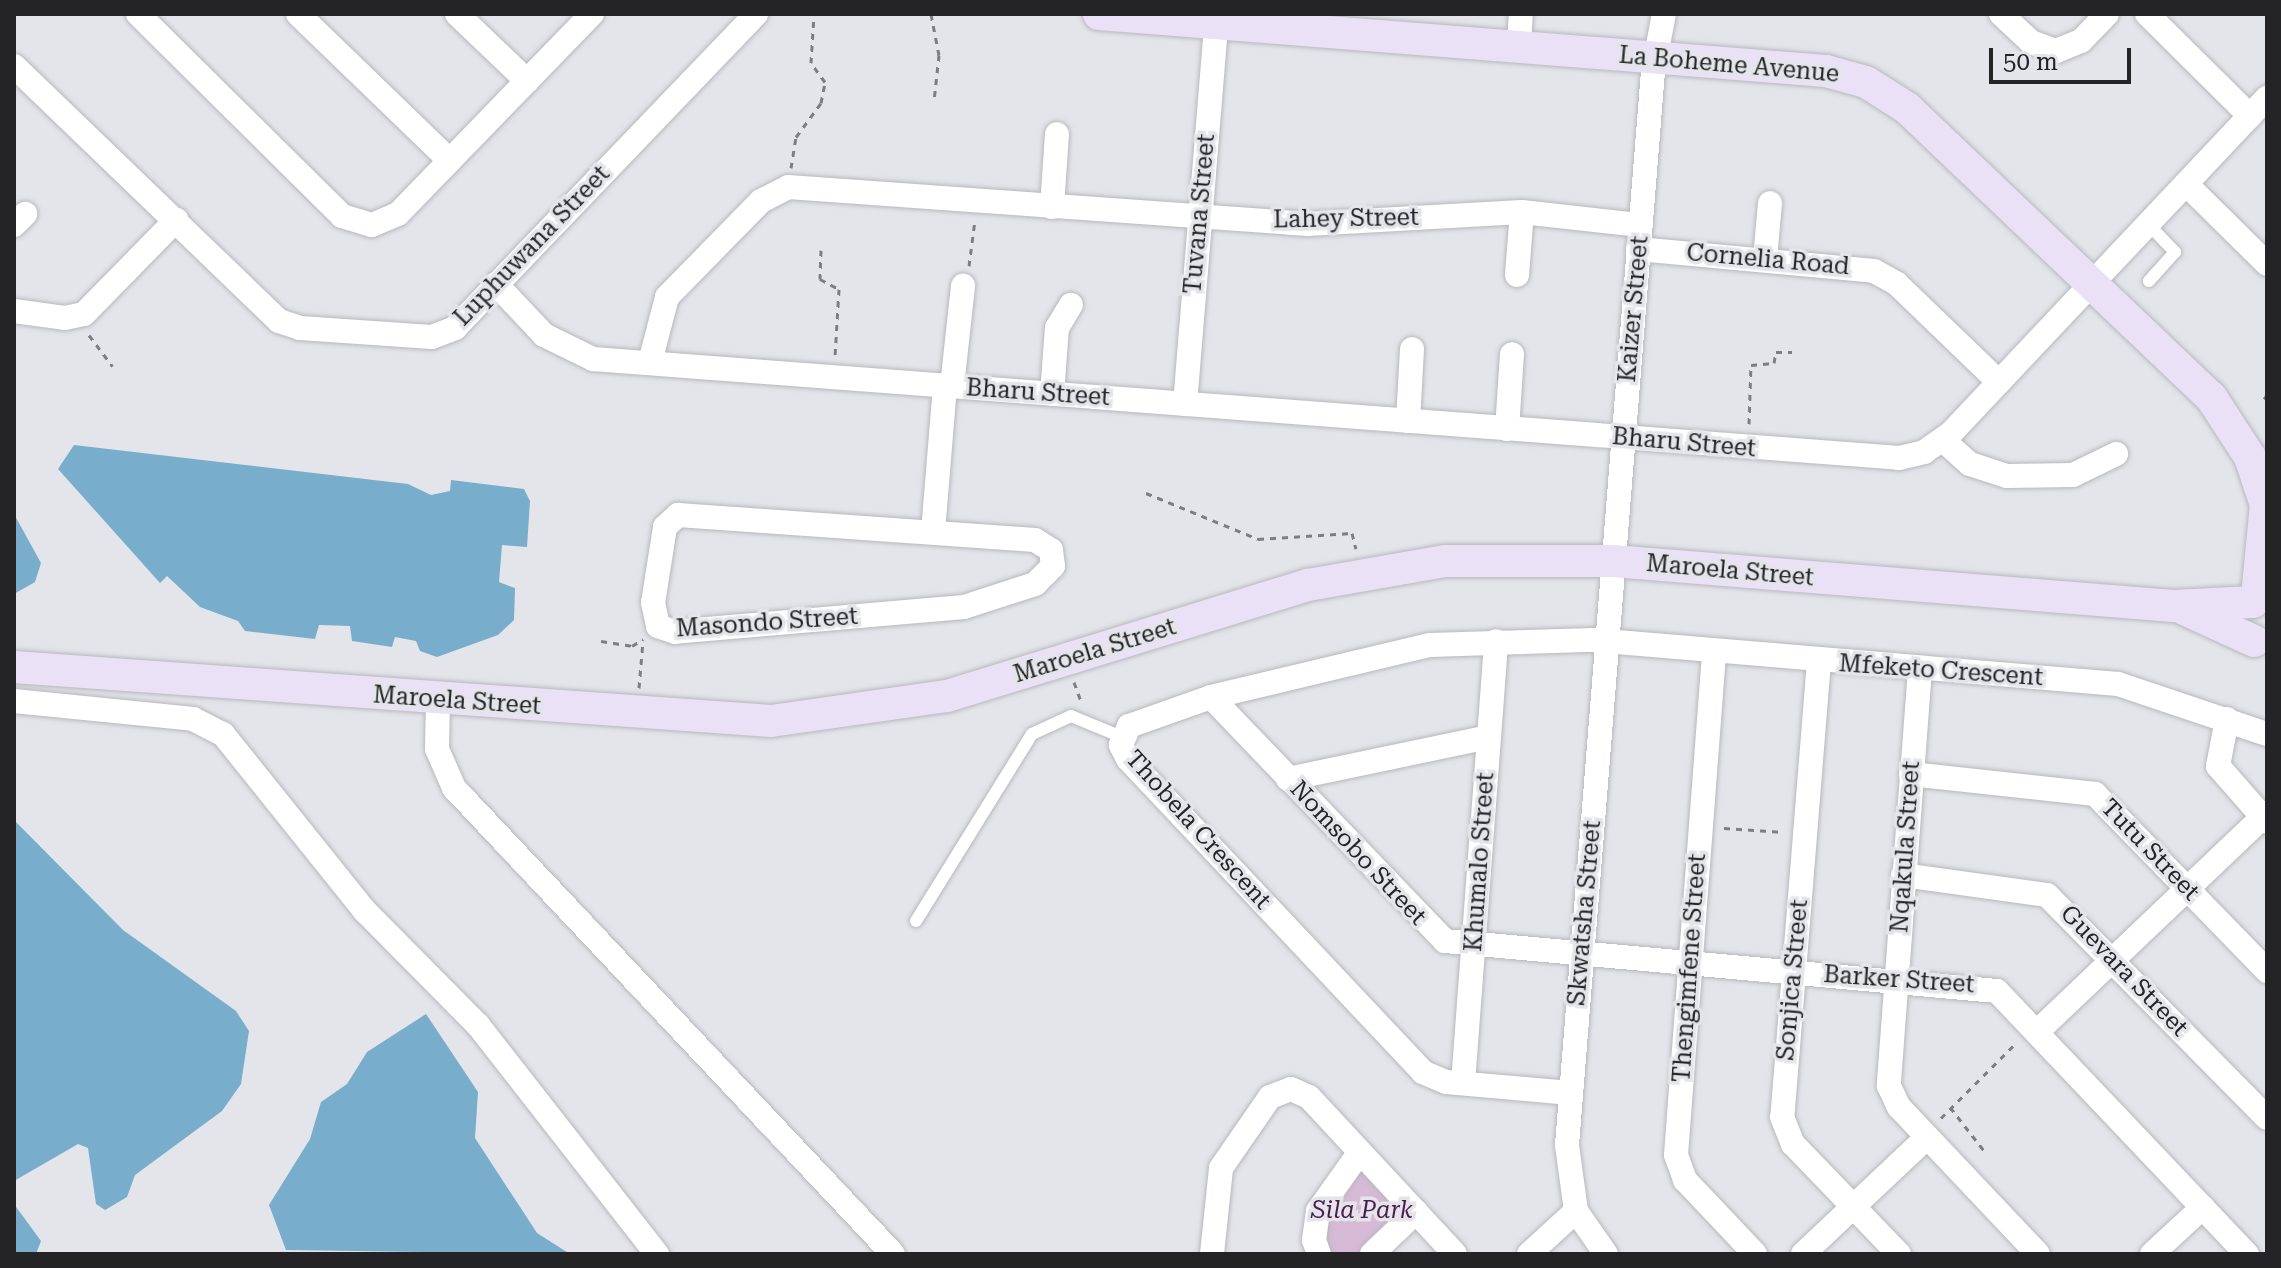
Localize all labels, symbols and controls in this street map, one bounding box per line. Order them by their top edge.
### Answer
scale bar [1993,32,2135,82]
street label: La Boheme Avenue [1618,41,1840,89]
text: 50 m [2003,48,2058,76]
street label: Tuvana Street [1179,133,1221,295]
street label: Luphuwana Street [448,160,616,332]
street label: Lahey Street [1273,203,1419,235]
street label: Kaizer Street [1613,235,1655,383]
street label: Cornelia Road [1685,239,1851,281]
street label: Bharu Street [965,374,1111,412]
street label: Bharu Street [1611,422,1757,464]
street label: Maroela Street [1645,549,1815,593]
street label: Masondo Street [675,602,859,644]
street label: Maroela Street [1010,613,1180,689]
street label: Mfeketo Crescent [1838,649,2044,693]
street label: Maroela Street [372,681,542,721]
street label: Thobela Crescent [1119,745,1277,915]
street label: Nqakula Street [1886,760,1926,934]
street label: Khumalo Street [1459,771,1501,953]
street label: Nomsobo Street [1284,775,1432,931]
street label: Tutu Street [2095,793,2205,907]
street label: Skwatsha Street [1563,819,1607,1007]
street label: Thengimfene Street [1668,853,1712,1083]
street label: Sonjica Street [1772,898,1814,1062]
street label: Guevara Street [2054,899,2194,1043]
street label: Barker Street [1823,960,1975,1000]
park label: Sila Park [1311,1197,1413,1225]

